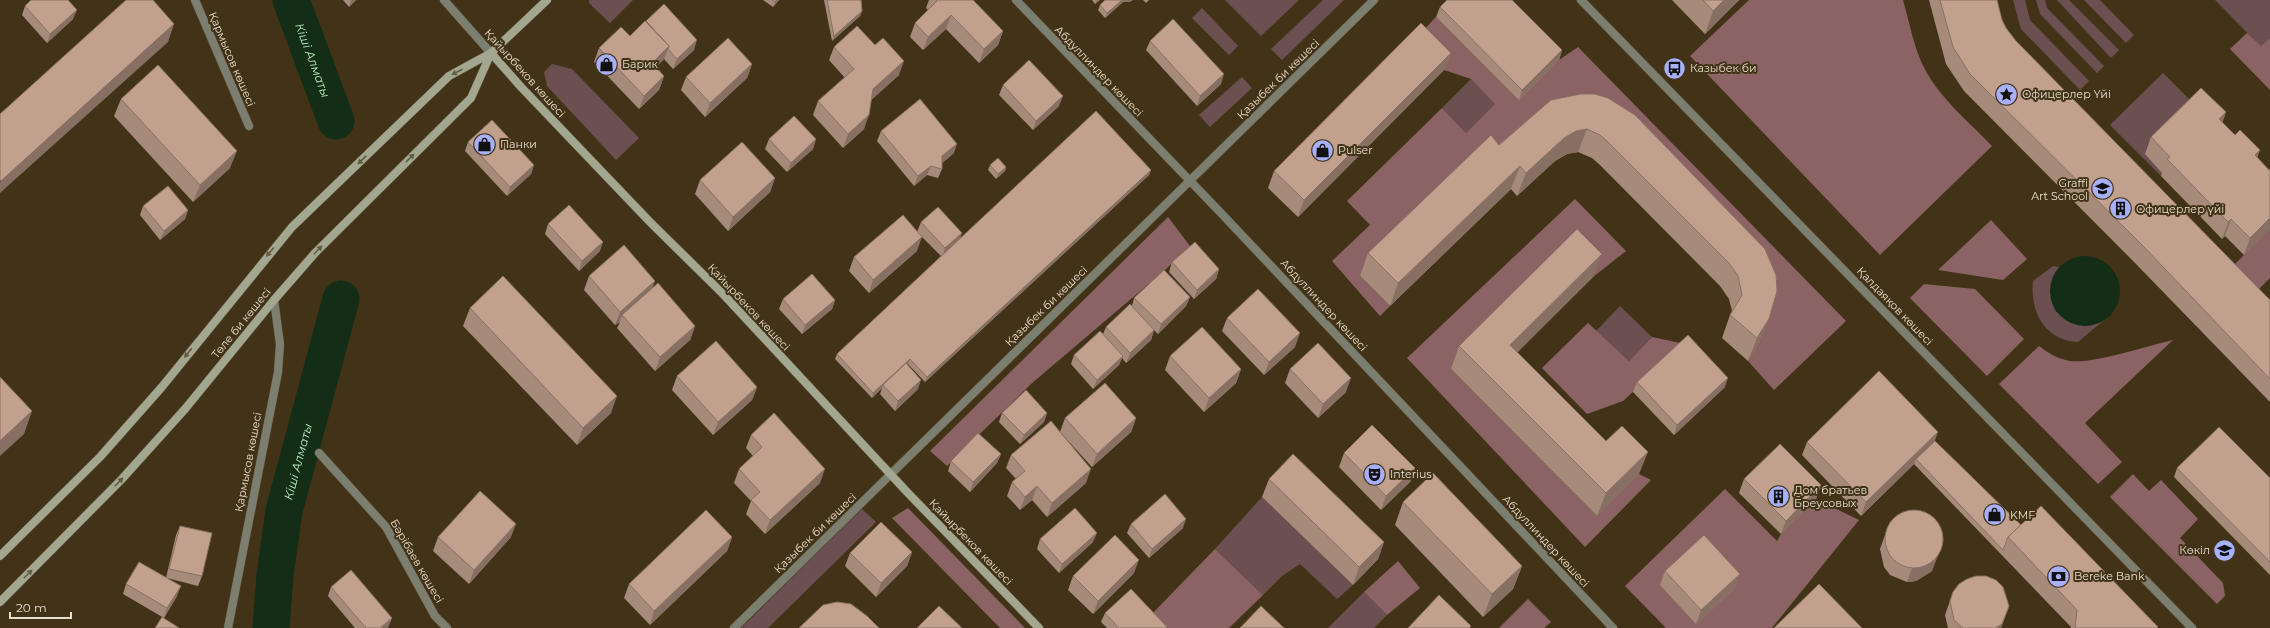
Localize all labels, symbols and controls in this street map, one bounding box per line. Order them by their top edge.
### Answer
street label: Қармысов көшесі [206,10,258,108]
water label: Кіші Алматы [293,21,334,99]
street label: Абдуллиндер көшесі [1052,23,1146,119]
street label: Қайырбеков көшесі [482,26,568,120]
street label: Қазыбек би көшесі [1234,36,1322,122]
shop icon: Барик [594,51,620,77]
bus stop icon: Казыбек би [1661,55,1687,81]
place label: Барик [622,57,659,71]
place label: Казыбек би [1690,61,1757,75]
one-way arrow [451,68,463,75]
place icon: Офицерлер Үйі [1994,81,2020,107]
place label: Офицерлер Үйі [2022,87,2111,101]
shop icon: Панки [472,131,498,157]
place label: Панки [500,137,537,151]
shop icon: Pulser [1309,137,1335,163]
place label: Pulser [1338,143,1373,157]
one-way arrow [405,153,415,163]
one-way arrow [357,155,367,165]
place label: Graffi Art School [2031,176,2088,203]
school or university icon: Graffi Art School [2090,176,2116,202]
building icon: Офицерлер үйі [2107,196,2133,222]
place label: Офицерлер үйі [2136,202,2224,216]
one-way arrow [313,245,323,255]
one-way arrow [266,247,275,257]
street label: Абдуллиндер көшесі [1278,256,1370,354]
street label: Қайырбеков көшесі [705,260,793,354]
street label: Қазыбек би көшесі [1002,263,1090,349]
street label: Қалдаяқов көшесі [1854,264,1936,348]
street label: Төле би көшесі [208,285,274,361]
one-way arrow [184,348,193,359]
street label: Қармысов көшесі [231,411,265,513]
water label: Кіші Алматы [280,422,315,501]
theatre icon: Interius [1362,461,1388,487]
place label: Interius [1390,467,1432,481]
one-way arrow [114,477,124,487]
building icon: Дом братьев Бреусовых [1765,483,1791,509]
place label: Дом братьев Бреусовых [1794,483,1867,510]
street label: Қазыбек би көшесі [771,490,859,576]
street label: Абдуллиндер көшесі [1500,492,1592,590]
street label: Қайырбеков көшесі [926,496,1016,588]
shop icon: KMF [1981,502,2007,528]
place label: KMF [2010,508,2035,522]
street label: Бәрібаев көшесі [387,517,447,605]
school or university icon: Көкіл [2212,537,2238,563]
place label: Көкіл [2179,543,2210,557]
bank icon: Bereke Bank [2046,563,2072,589]
one-way arrow [23,569,33,579]
place label: Bereke Bank [2074,569,2145,583]
scale bar [10,594,71,620]
text: 20 m [16,600,47,615]

